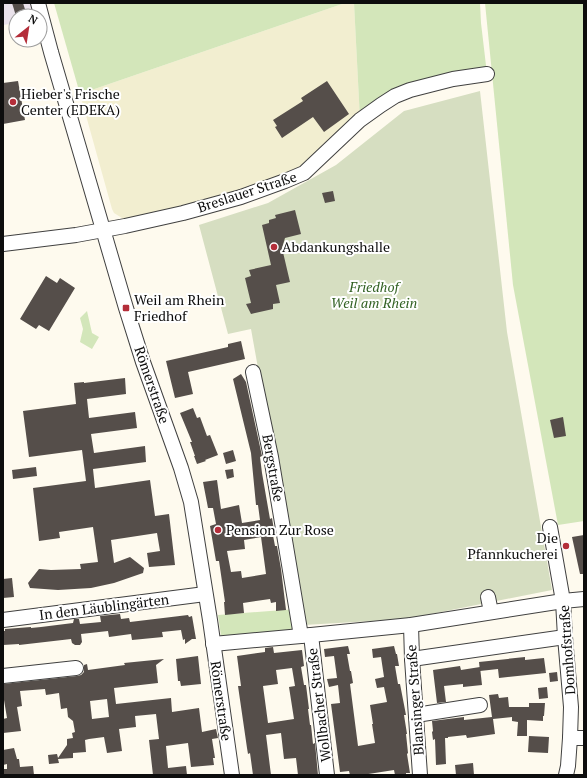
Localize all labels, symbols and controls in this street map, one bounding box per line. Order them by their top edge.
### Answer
north arrow [8,8,48,48]
text: N [26,11,41,28]
place label: Hieber's Frische Center (EDEKA) [21,84,120,119]
marker: Hieber's Frische Center (EDEKA) [8,97,18,107]
street label: Breslauer Straße [195,167,299,217]
place label: Abdankungshalle [282,237,390,256]
marker: Abdankungshalle [269,242,279,252]
park label: Friedhof Weil am Rhein [331,277,417,312]
place label: Weil am Rhein Friedhof [134,290,225,325]
marker: Weil am Rhein Friedhof [121,303,131,313]
street label: Römerstraße [130,344,175,426]
street label: Bergstraße [258,433,289,503]
place label: Pension Zur Rose [226,520,334,539]
marker: Pension Zur Rose [213,525,223,535]
place label: Die Pfannkucherei [467,528,558,563]
marker: Die Pfannkucherei [561,541,571,551]
street label: In den Läublingärten [38,589,171,624]
street label: Domhofstraße [554,604,579,696]
street label: Blansinger Straße [401,644,428,756]
street label: Wollbacher Straße [302,647,335,763]
street label: Römerstraße [206,660,237,742]

